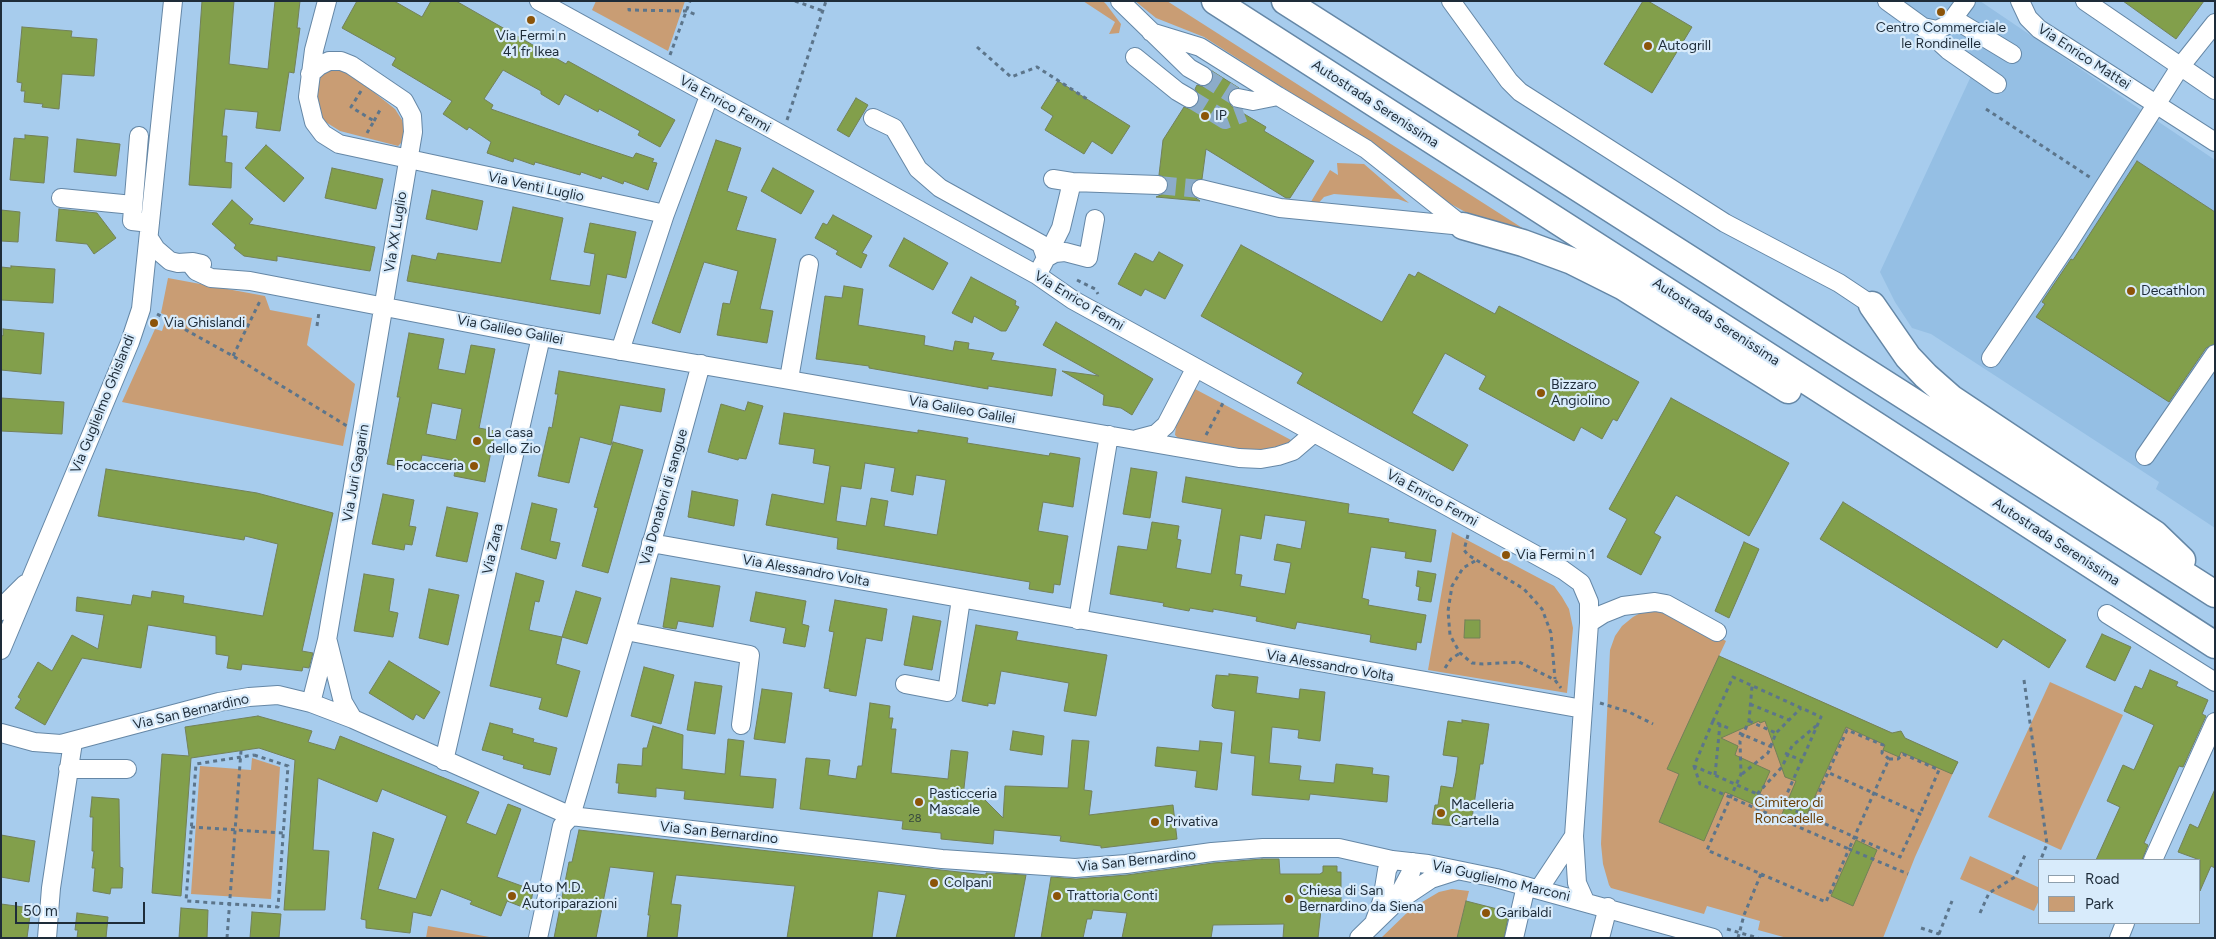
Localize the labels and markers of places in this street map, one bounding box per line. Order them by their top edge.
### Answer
marker: Centro Commerciale le Rondinelle [1935,6,1947,18]
marker: Via Fermi n 41 fr Ikea [525,14,537,26]
place label: Centro Commerciale le Rondinelle [1876,20,2006,52]
place label: Via Fermi n 41 fr Ikea [496,28,566,60]
place label: Autogrill [1658,38,1711,54]
marker: Autogrill [1642,40,1654,52]
place label: IP [1215,108,1227,124]
marker: IP [1199,110,1211,122]
place label: Decathlon [2141,283,2205,299]
marker: Decathlon [2125,285,2137,297]
place label: Via Ghislandi [164,315,245,331]
marker: Via Ghislandi [148,317,160,329]
place label: Bizzaro Angiolino [1551,377,1610,410]
marker: Bizzaro Angiolino [1535,387,1547,399]
place label: La casa dello Zio [487,425,541,458]
marker: La casa dello Zio [471,435,483,447]
place label: Focacceria [396,458,464,474]
marker: Focacceria [468,460,480,472]
place label: Via Fermi n 1 [1516,547,1595,563]
marker: Via Fermi n 1 [1500,549,1512,561]
place label: Pasticceria Mascale [929,786,997,819]
marker: Pasticceria Mascale [913,796,925,808]
place label: Macelleria Cartella [1451,797,1514,830]
marker: Macelleria Cartella [1435,807,1447,819]
place label: Privativa [1165,814,1218,830]
marker: Privativa [1149,816,1161,828]
place label: Colpani [944,875,992,891]
marker: Colpani [928,877,940,889]
place label: Auto M.D. Autoriparazioni [522,880,617,912]
place label: Chiesa di San Bernardino da Siena [1299,883,1424,916]
place label: Trattoria Conti [1067,888,1158,904]
marker: Auto M.D. Autoriparazioni [506,890,518,902]
marker: Trattoria Conti [1051,890,1063,902]
marker: Chiesa di San Bernardino da Siena [1283,893,1295,905]
place label: Garibaldi [1496,905,1552,921]
marker: Garibaldi [1480,907,1492,919]

